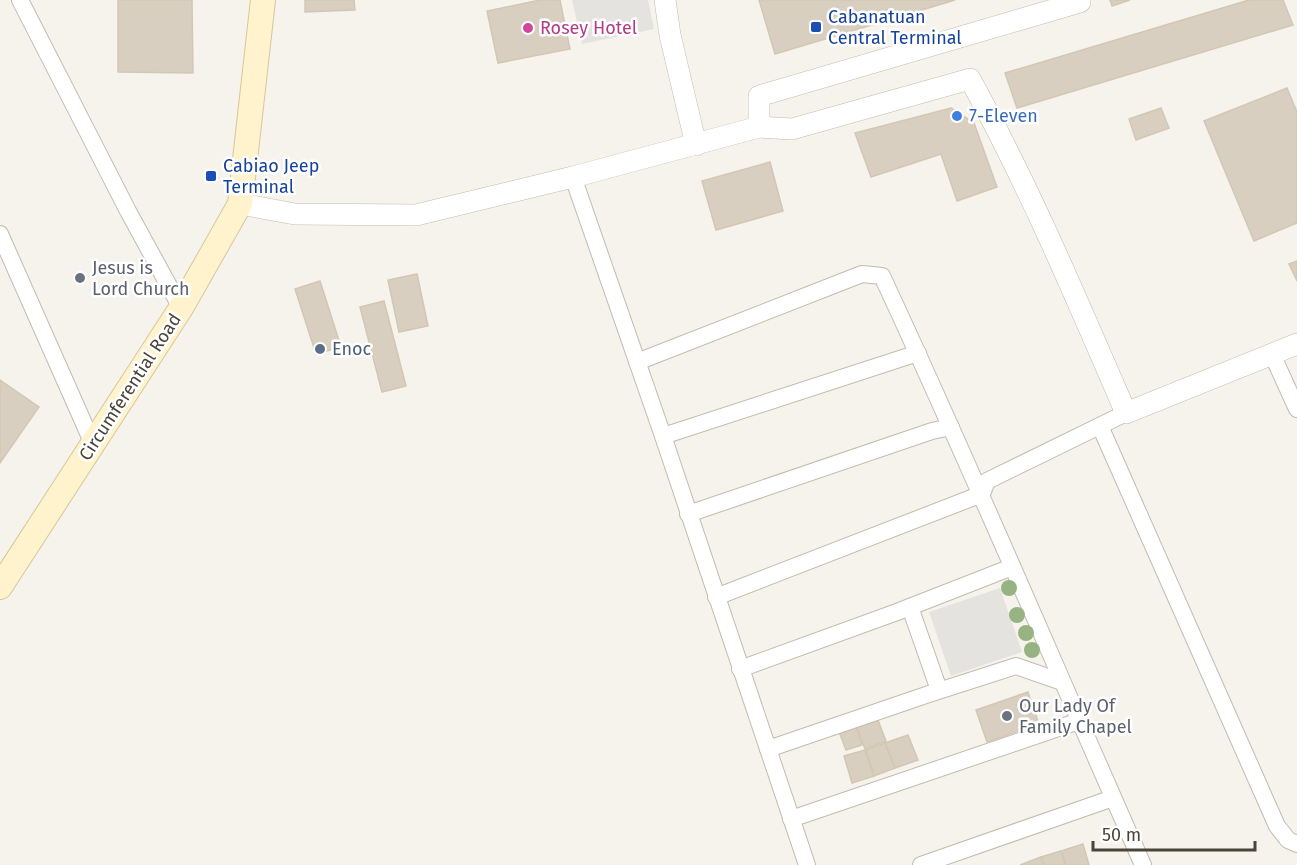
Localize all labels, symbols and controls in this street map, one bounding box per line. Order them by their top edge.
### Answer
place label: Cabanatuan Central Terminal [828,6,962,49]
place label: Rosey Hotel [540,17,637,39]
marker: Cabanatuan Central Terminal [809,20,823,34]
marker: Rosey Hotel [521,21,535,35]
place label: 7-Eleven [969,105,1038,127]
marker: 7-Eleven [950,109,964,123]
place label: Cabiao Jeep Terminal [223,155,319,198]
marker: Cabiao Jeep Terminal [204,169,218,183]
place label: Jesus is Lord Church [92,257,189,300]
marker: Jesus is Lord Church [73,271,87,285]
street label: Circumferential Road [74,309,186,465]
place label: Enoc [332,338,372,360]
marker: Enoc [313,342,327,356]
place label: Our Lady Of Family Chapel [1019,695,1132,738]
marker: Our Lady Of Family Chapel [1000,709,1014,723]
scale bar [1093,814,1255,852]
text: 50 m [1102,824,1141,846]

